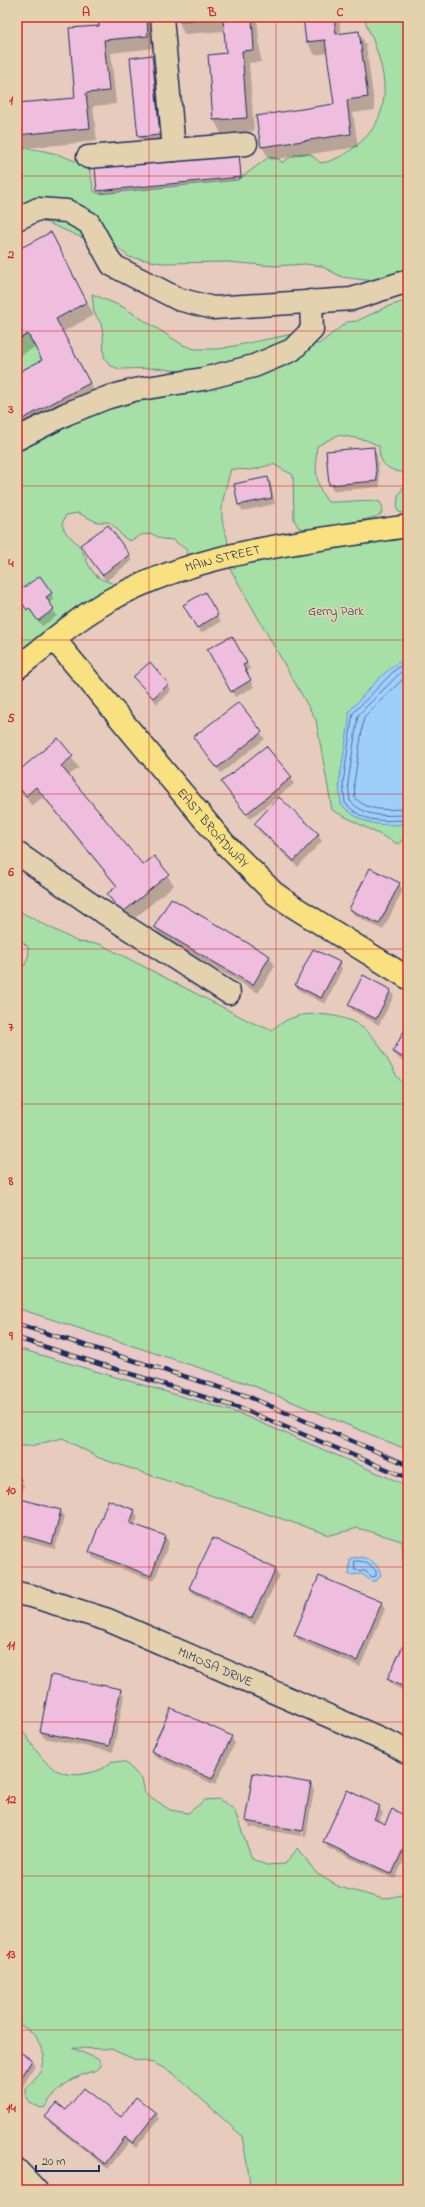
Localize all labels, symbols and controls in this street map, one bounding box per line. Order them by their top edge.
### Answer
text: A [82,3,90,22]
text: B [207,3,217,22]
text: C [336,3,344,22]
text: 1 [9,91,14,110]
text: 2 [7,245,15,264]
text: 3 [7,400,14,419]
street label: MAIN STREET [183,540,263,577]
text: 4 [7,554,14,573]
park label: Gerry Park [308,602,364,622]
text: 5 [7,709,15,728]
street label: EAST BROADWAY [172,784,253,872]
text: 6 [7,863,14,882]
text: 7 [8,1018,14,1037]
text: 8 [8,1172,14,1191]
text: 9 [8,1327,14,1346]
text: 10 [6,1481,16,1500]
text: 11 [7,1636,16,1655]
street label: MIMOSA DRIVE [175,1642,256,1691]
text: 12 [6,1790,17,1809]
text: 13 [6,1945,16,1964]
text: 14 [6,2099,16,2118]
scale bar [36,2147,99,2173]
text: 20 m [42,2153,65,2171]

